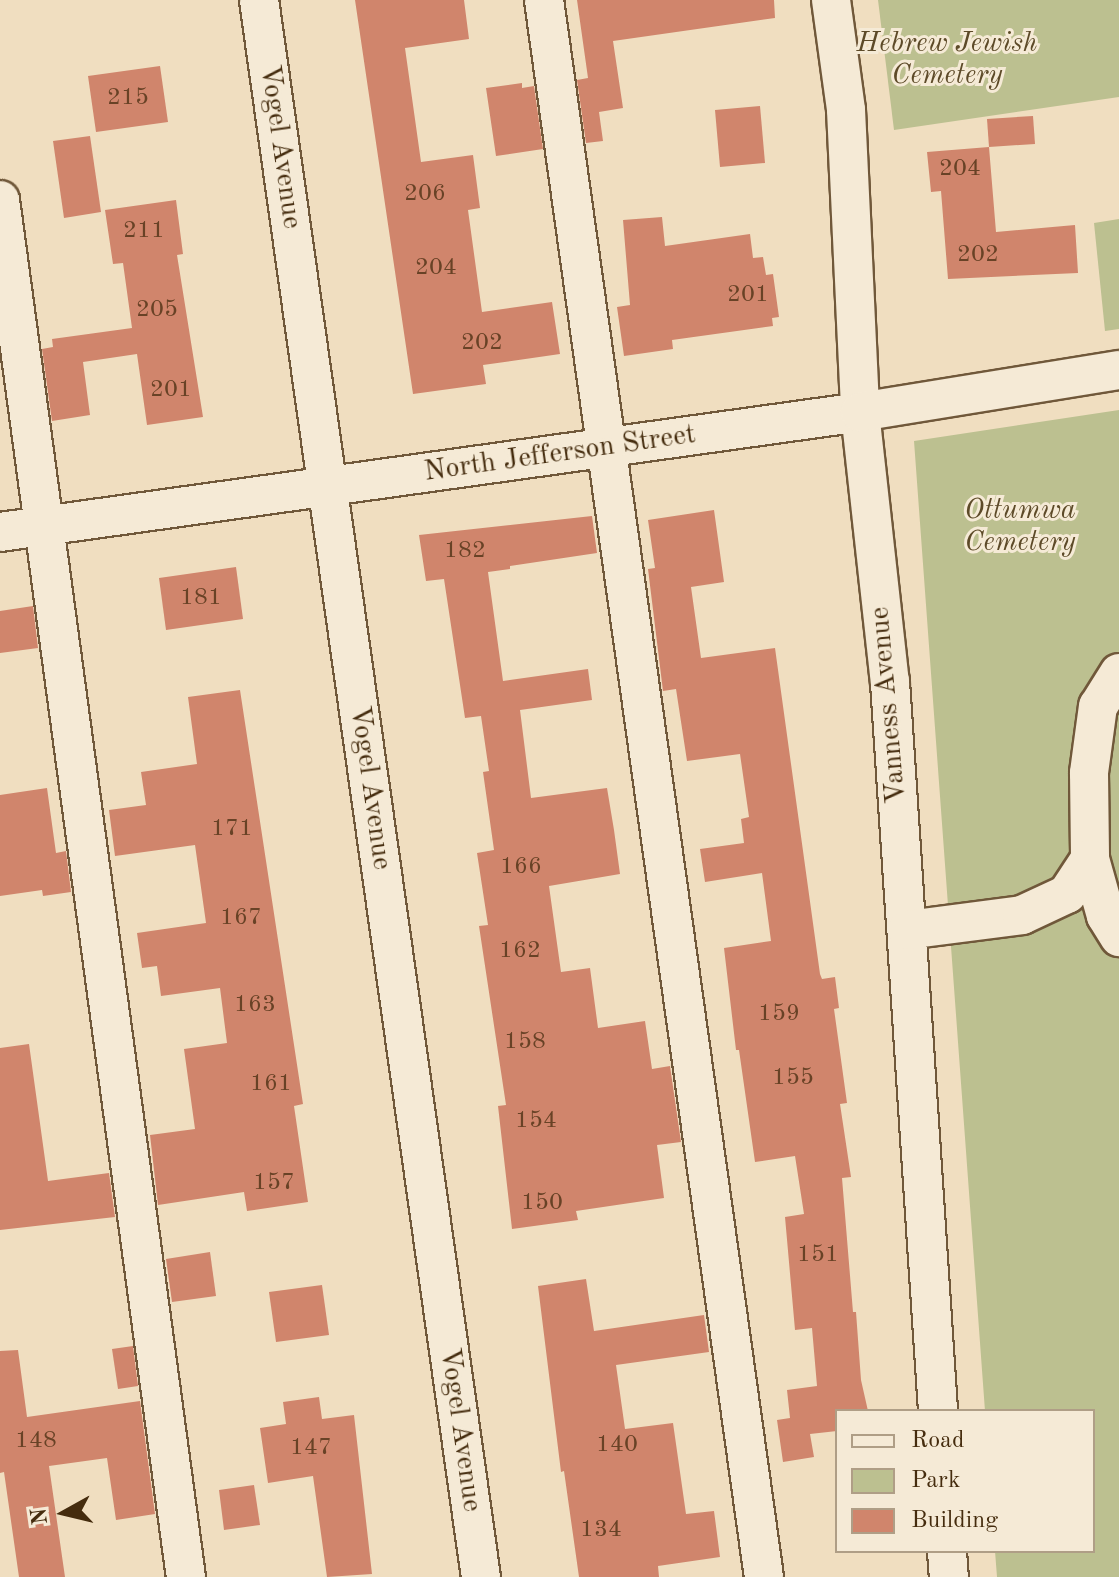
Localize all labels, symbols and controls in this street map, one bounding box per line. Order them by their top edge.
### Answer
park label: Hebrew Jewish Cemetery [857,27,1037,93]
street label: Vogel Avenue [252,63,308,231]
house number: 215 [107,85,149,113]
house number: 204 [939,156,981,184]
house number: 206 [404,181,446,209]
house number: 211 [123,218,165,246]
house number: 202 [957,242,999,270]
house number: 204 [415,255,457,283]
house number: 201 [727,282,769,310]
house number: 205 [136,297,178,325]
house number: 202 [461,330,503,358]
house number: 201 [150,377,192,405]
street label: North Jefferson Street [422,418,698,490]
park label: Ottumwa Cemetery [964,494,1076,560]
house number: 182 [444,538,486,566]
house number: 181 [180,585,222,613]
street label: Vanness Avenue [864,605,914,805]
street label: Vogel Avenue [342,704,398,872]
house number: 171 [211,816,253,844]
house number: 166 [500,854,542,882]
house number: 167 [220,905,262,933]
house number: 162 [499,938,541,966]
house number: 163 [234,992,276,1020]
house number: 159 [758,1001,800,1029]
house number: 158 [504,1029,546,1057]
house number: 155 [772,1065,814,1093]
house number: 161 [250,1071,292,1099]
house number: 154 [515,1108,557,1136]
house number: 157 [253,1170,295,1198]
house number: 150 [521,1190,563,1218]
house number: 151 [797,1242,839,1270]
street label: Vogel Avenue [432,1346,488,1514]
legend [835,1409,1095,1553]
house number: 148 [15,1428,57,1456]
text: Road [911,1429,964,1453]
house number: 140 [596,1432,638,1460]
house number: 147 [290,1435,332,1463]
text: Park [911,1469,960,1493]
north arrow [24,1473,104,1553]
text: N [28,1506,52,1526]
text: Building [911,1509,998,1533]
house number: 134 [580,1517,622,1545]

